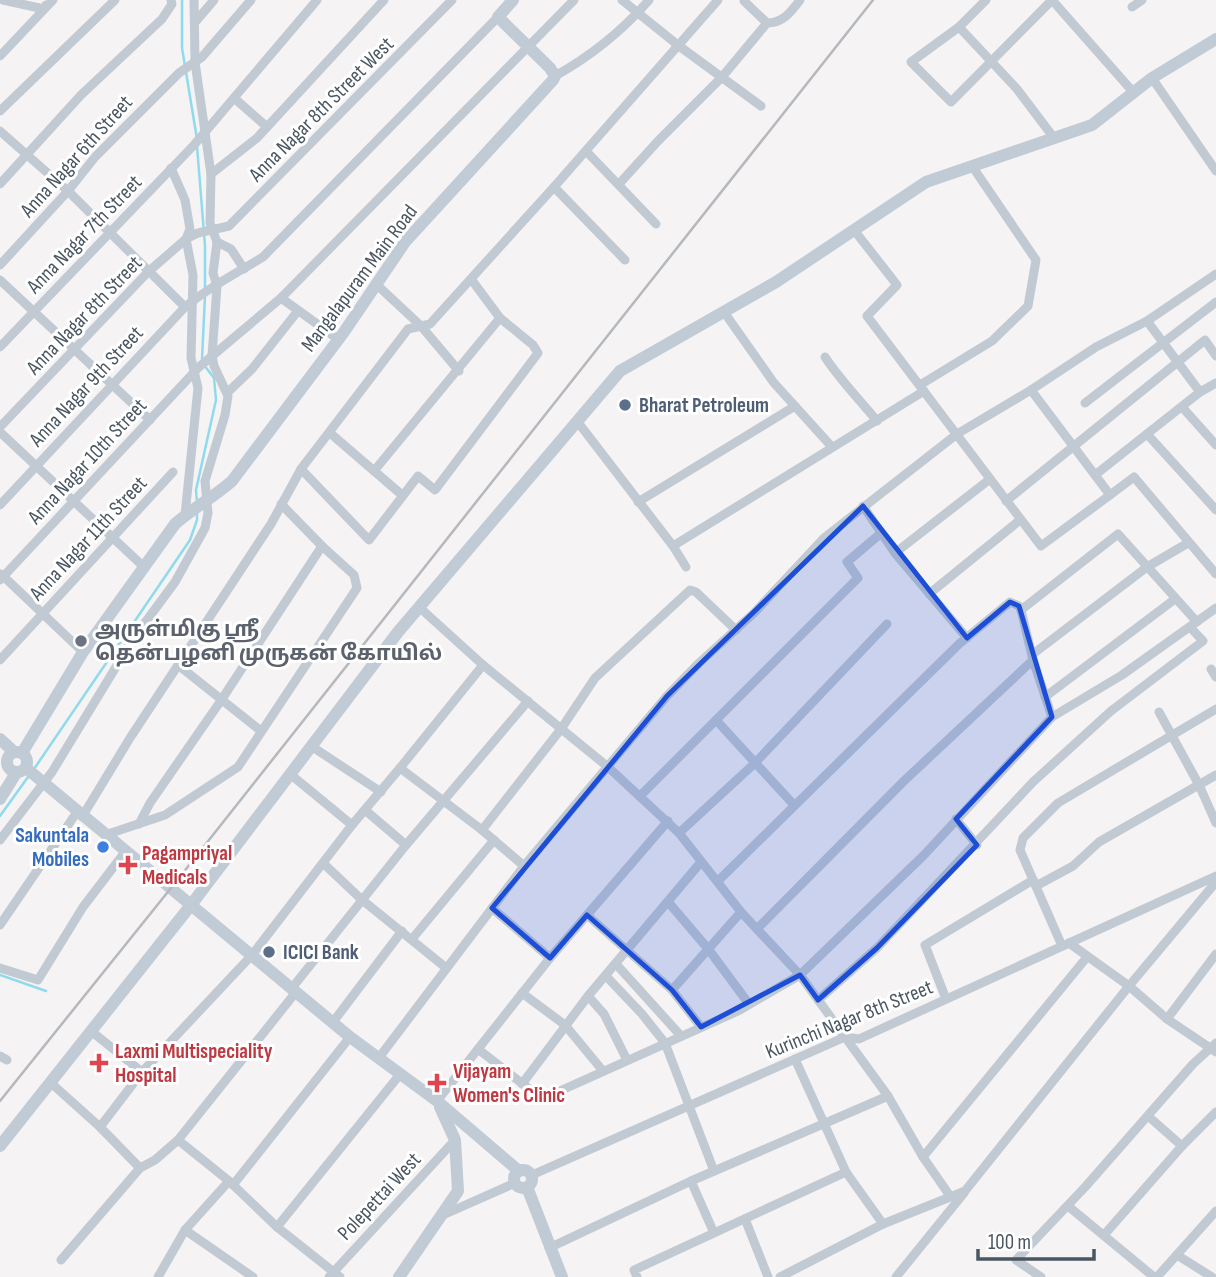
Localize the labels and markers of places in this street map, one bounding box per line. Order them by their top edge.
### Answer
place label: Bharat Petroleum [639,393,769,418]
marker: Bharat Petroleum [617,397,633,413]
place label: அருள்மிகு ஶ்ரீ தென்பழனி முருகன் கோயில் [95,617,442,667]
marker: அருள்மிகு ஶ்ரீ தென்பழனி முருகன் கோயில் [73,633,89,649]
place label: Sakuntala Mobiles [15,823,89,872]
marker: Sakuntala Mobiles [95,839,111,855]
place label: Pagampriyal Medicals [142,841,232,890]
marker: Pagampriyal Medicals [120,857,136,873]
place label: ICICI Bank [283,940,359,965]
marker: ICICI Bank [261,944,277,960]
place label: Laxmi Multispeciality Hospital [115,1039,273,1088]
marker: Laxmi Multispeciality Hospital [89,1053,109,1073]
place label: Vijayam Women's Clinic [453,1059,565,1108]
marker: Vijayam Women's Clinic [427,1073,447,1093]

